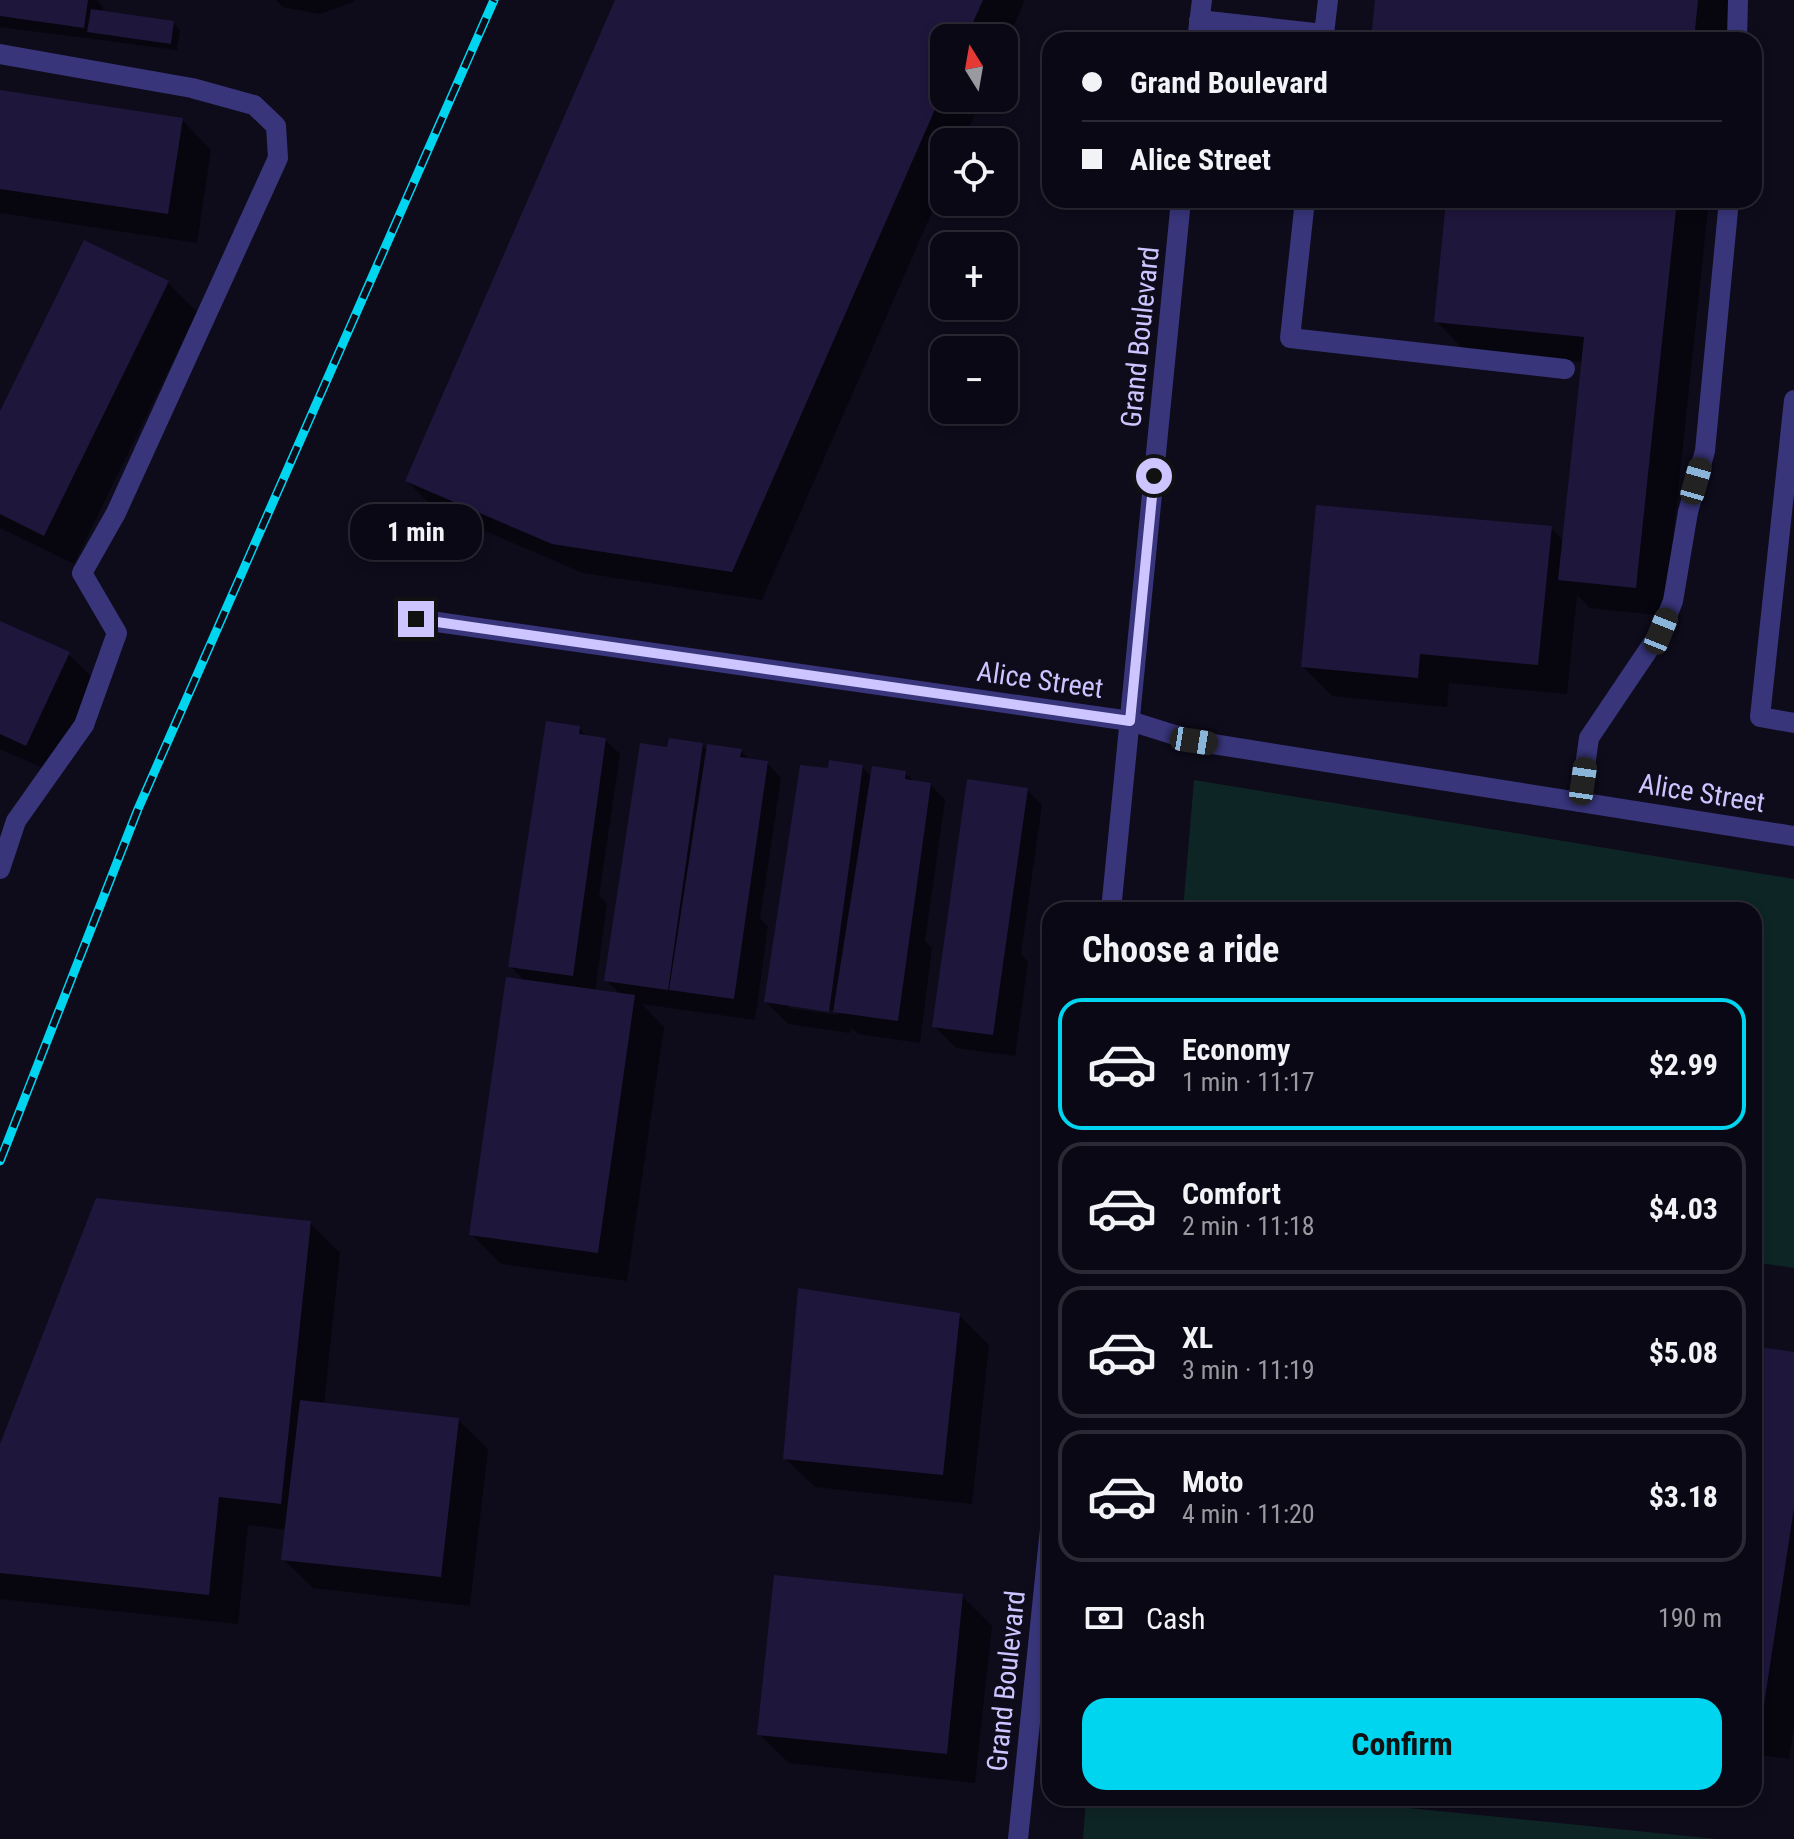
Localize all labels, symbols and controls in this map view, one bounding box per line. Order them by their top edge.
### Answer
north arrow [930,24,1018,112]
map controls [930,24,1018,424]
text: Grand Boulevard [1130,65,1328,100]
button: locate [930,128,1018,216]
text: Alice Street [1130,142,1271,177]
button: + [930,232,1018,320]
street label: Grand Boulevard [1114,245,1166,429]
button: − [930,336,1018,424]
car [1678,455,1714,507]
route start [1136,458,1172,494]
callout: 1 min [350,503,482,559]
text: 1 min [387,517,445,547]
route end [398,601,434,637]
car [1641,604,1681,658]
street label: Alice Street [975,655,1105,705]
car [1168,725,1220,757]
car [1568,756,1598,806]
street label: Alice Street [1637,767,1767,819]
text: Choose a ride [1082,929,1279,971]
icon: car [1086,1028,1158,1100]
text: Economy [1182,1032,1290,1067]
text: $2.99 [1649,1047,1718,1082]
text: 1 min · 11:17 [1182,1067,1315,1097]
icon: car [1086,1172,1158,1244]
text: Comfort [1182,1176,1281,1211]
text: $4.03 [1649,1191,1718,1226]
text: 2 min · 11:18 [1182,1211,1315,1241]
icon: car [1086,1316,1158,1388]
text: XL [1182,1320,1213,1355]
text: $5.08 [1649,1335,1718,1370]
text: 3 min · 11:19 [1182,1355,1315,1385]
icon: car [1086,1460,1158,1532]
text: Moto [1182,1464,1243,1499]
text: $3.18 [1649,1479,1718,1514]
text: 4 min · 11:20 [1182,1499,1315,1529]
street label: Grand Boulevard [980,1589,1032,1773]
icon: cash [1082,1596,1126,1640]
text: Cash [1146,1601,1206,1636]
text: 190 m [1658,1603,1722,1633]
button: Confirm [1082,1698,1722,1790]

